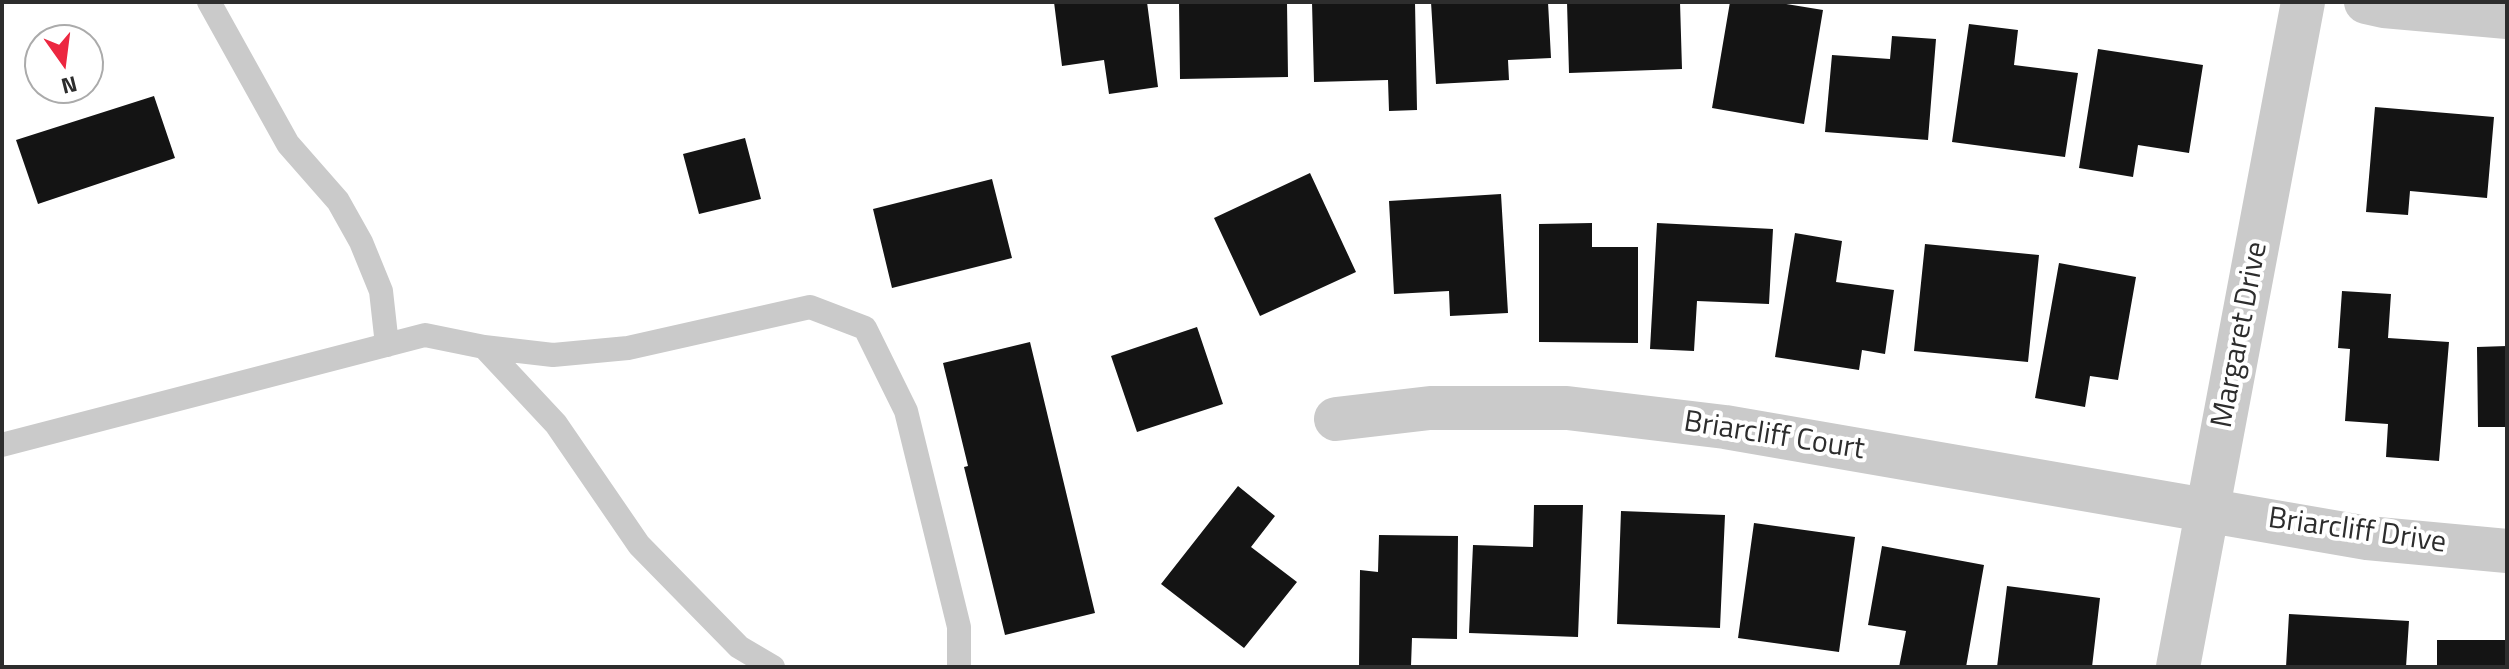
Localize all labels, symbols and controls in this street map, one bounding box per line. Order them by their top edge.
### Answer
north arrow [24,24,104,104]
text: N [58,67,81,104]
street label: Margaret Drive [2205,239,2277,431]
street label: Briarcliff Court [1681,405,1867,469]
street label: Briarcliff Drive [2266,502,2448,562]

